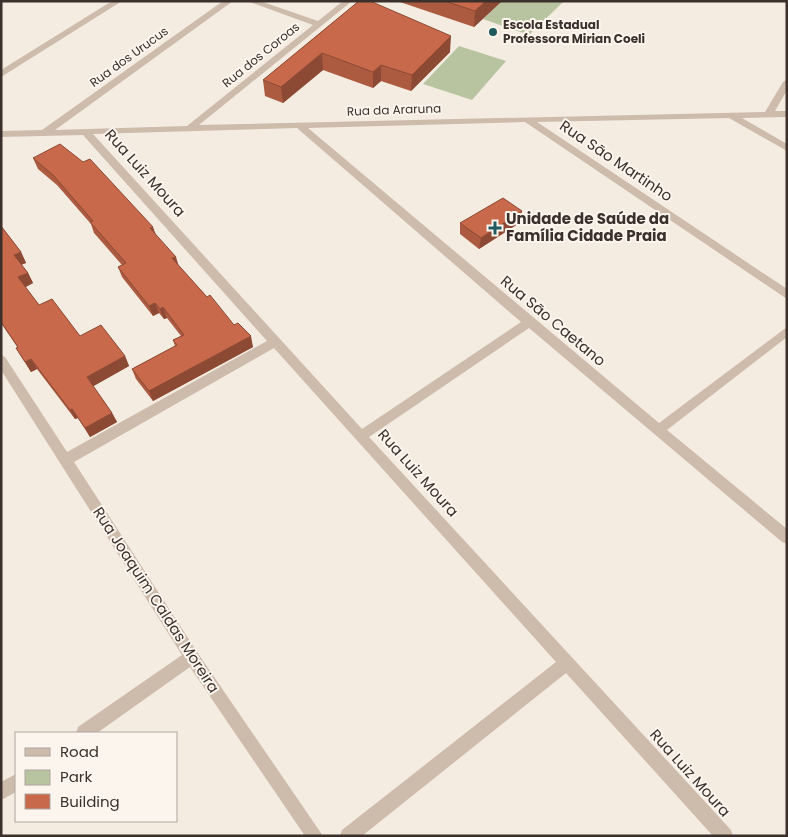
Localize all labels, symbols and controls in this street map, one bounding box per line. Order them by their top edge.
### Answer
place label: Escola Estadual Professora Mirian Coeli [503,16,645,47]
street label: Rua dos Coroas [218,18,303,91]
street label: Rua dos Urucus [86,22,171,91]
marker: Escola Estadual Professora Mirian Coeli [487,26,499,38]
street label: Rua da Araruna [347,99,441,120]
street label: Rua São Martinho [556,115,677,206]
street label: Rua Luiz Moura [100,124,190,221]
place label: Unidade de Saúde da Família Cidade Praia [506,208,669,246]
marker: Unidade de Saúde da Família Cidade Praia [488,221,502,235]
street label: Rua São Caetano [496,270,610,371]
street label: Rua Luiz Moura [373,424,463,521]
street label: Rua Joaquim Caldas Moreira [88,503,225,697]
street label: Rua Luiz Moura [645,724,735,821]
legend [15,732,178,822]
text: Road [60,741,99,762]
text: Park [60,766,92,787]
text: Building [60,791,120,812]

